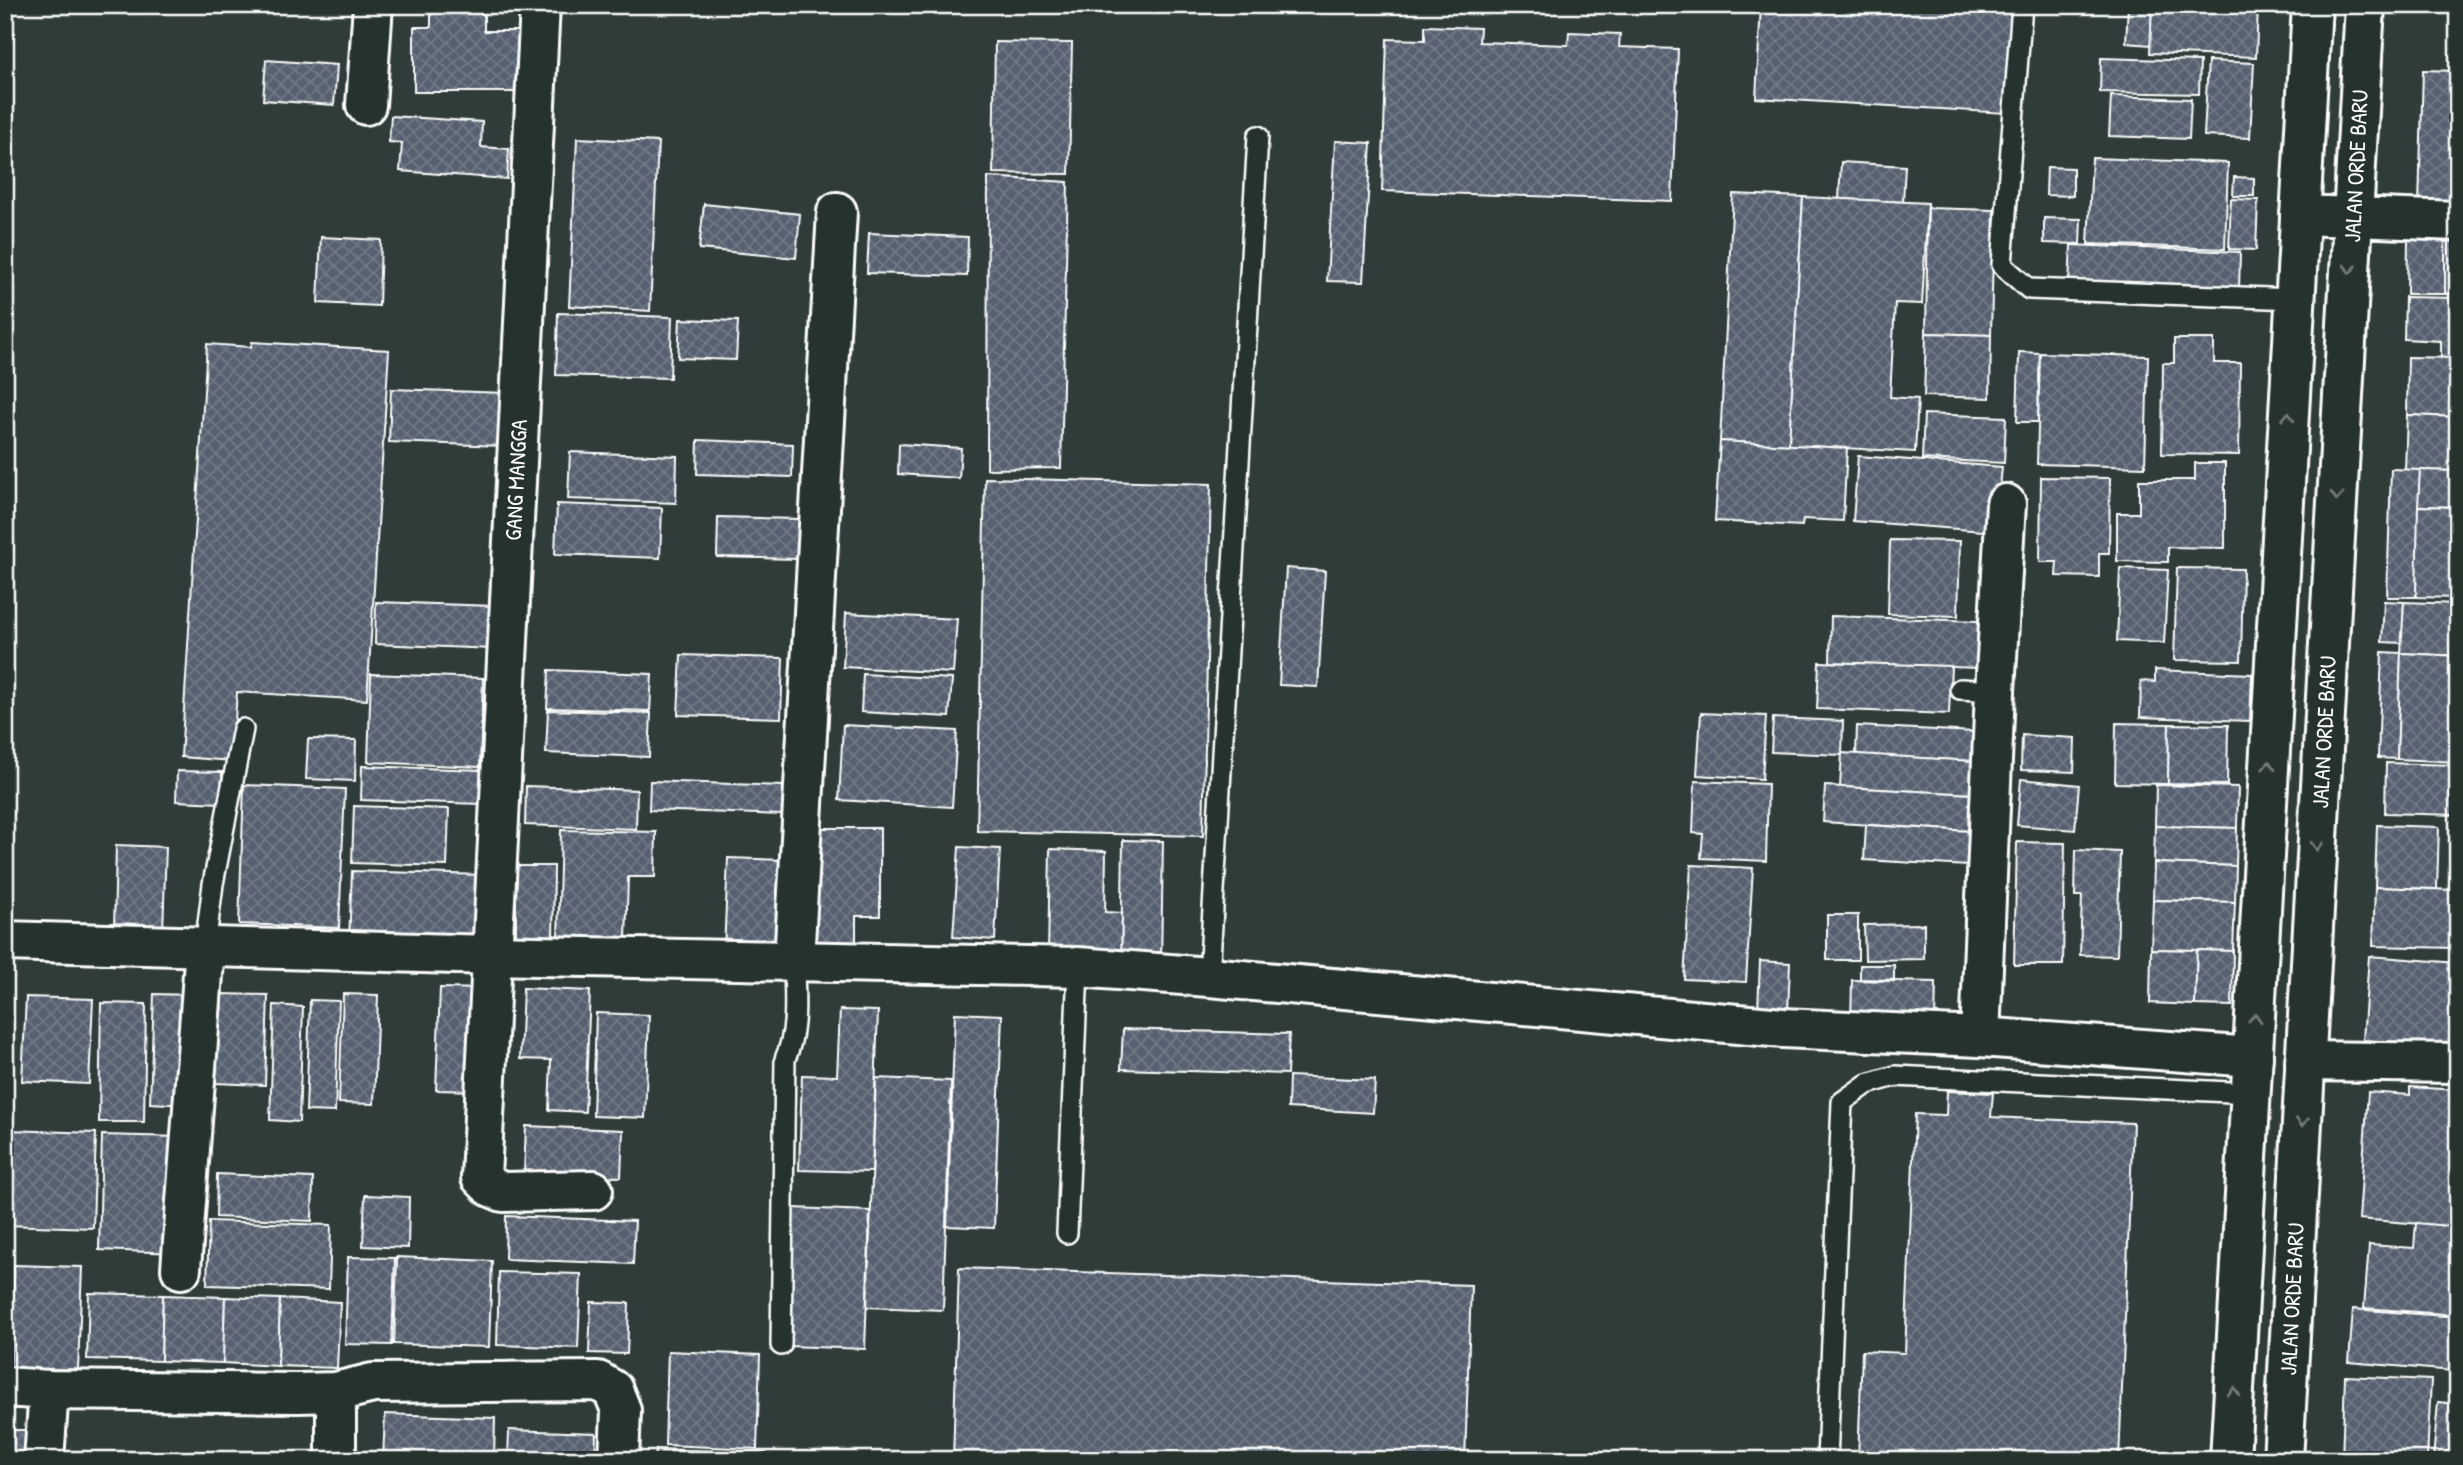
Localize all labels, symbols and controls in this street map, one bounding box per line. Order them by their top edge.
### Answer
street label: JALAN ORDE BARU [2336,89,2375,243]
one-way arrow [2342,264,2357,275]
one-way arrow [2281,411,2296,422]
street label: GANG MANGGA [497,419,534,541]
one-way arrow [2330,491,2345,502]
street label: JALAN ORDE BARU [2304,655,2343,809]
one-way arrow [2261,760,2276,771]
one-way arrow [2310,840,2325,851]
one-way arrow [2247,1012,2262,1023]
one-way arrow [2295,1117,2310,1128]
street label: JALAN ORDE BARU [2272,1222,2311,1376]
one-way arrow [2227,1386,2242,1397]

